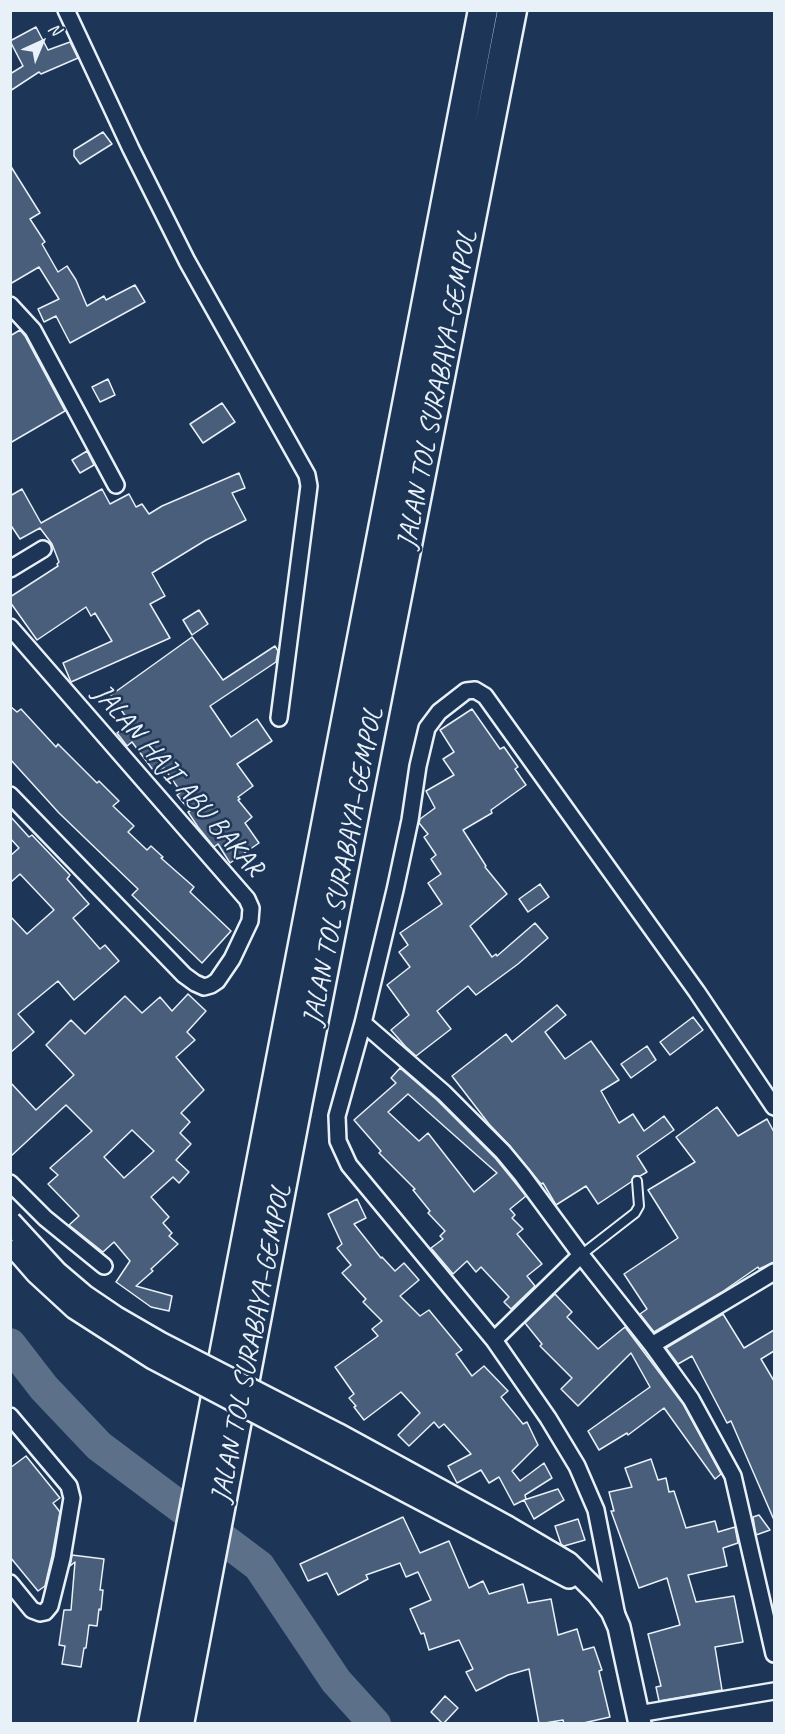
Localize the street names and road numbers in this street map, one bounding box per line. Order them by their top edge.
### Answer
street label: JALAN TOL SURABAYA–GEMPOL [391,228,485,552]
street label: JALAN HAJI ABU BAKAR [85,678,271,884]
street label: JALAN TOL SURABAYA–GEMPOL [297,705,391,1029]
street label: JALAN TOL SURABAYA–GEMPOL [205,1182,299,1506]

